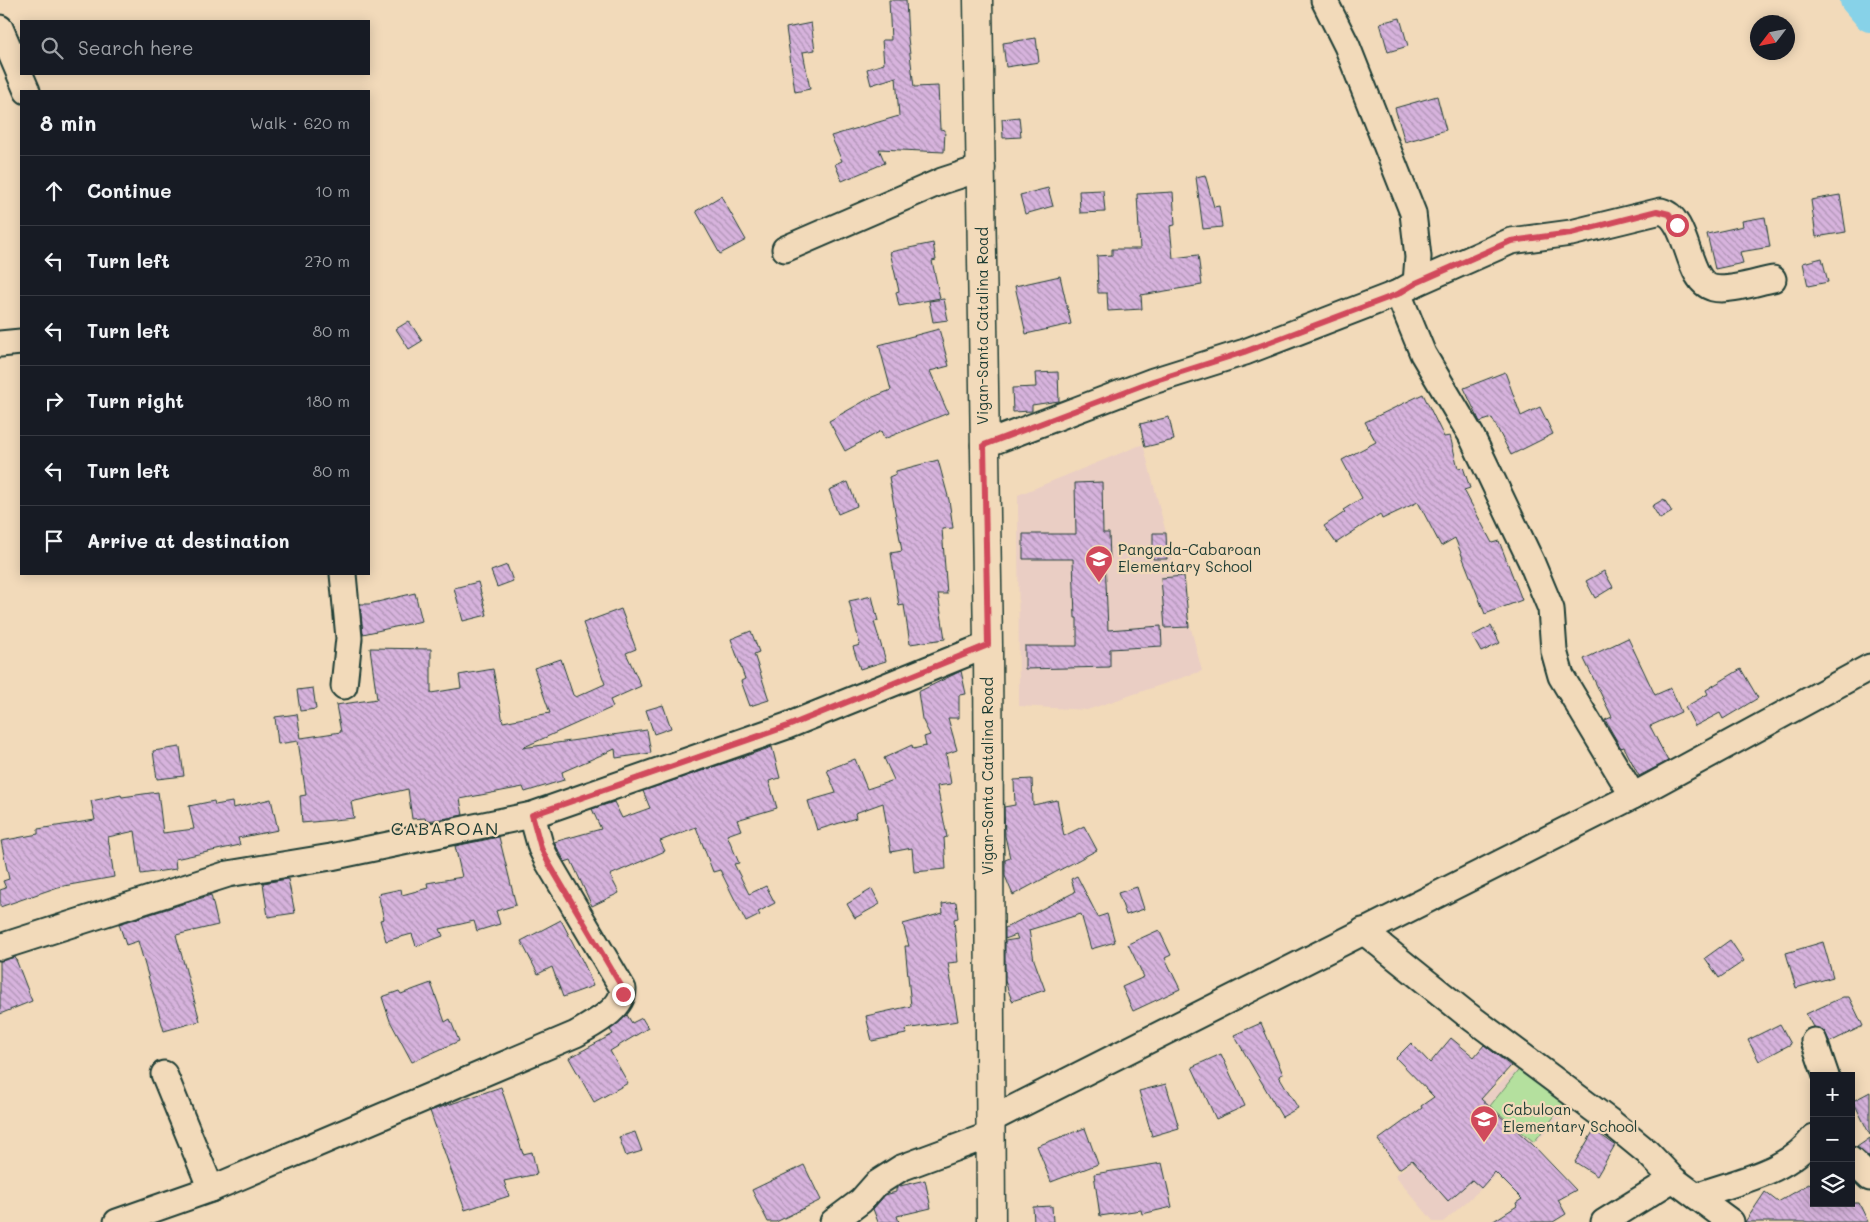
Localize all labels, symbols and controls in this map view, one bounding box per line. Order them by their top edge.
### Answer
north arrow [1750,15,1795,60]
search box [20,20,370,75]
icon: search [38,34,66,62]
text: Search here [78,35,194,60]
text: 8 min [40,109,96,136]
text: Walk · 620 m [250,112,350,133]
icon: ahead [40,177,68,205]
text: Continue [87,178,172,203]
text: 10 m [315,180,350,201]
route start [1666,214,1689,237]
street label: Vigan-Santa Catalina Road [972,227,992,425]
icon: left [40,247,68,275]
text: Turn left [87,248,170,273]
text: 270 m [304,250,350,271]
icon: left [40,317,68,345]
text: Turn left [87,318,170,343]
text: 80 m [313,320,350,341]
icon: right [40,387,68,415]
text: Turn right [87,388,184,413]
text: 180 m [305,390,350,411]
icon: left [40,457,68,485]
text: Turn left [87,458,170,483]
text: 80 m [313,460,350,481]
icon: arrive [40,527,68,555]
text: Arrive at destination [87,528,290,553]
place label: Pangada-Cabaroan Elementary School [1118,539,1261,576]
school or university icon: Pangada-Cabaroan Elementary School [1084,544,1114,583]
street label: Vigan-Santa Catalina Road [977,677,997,875]
district label: CABAROAN [391,816,499,840]
route end [612,983,635,1006]
map controls [1810,1072,1855,1207]
button: + [1810,1072,1855,1117]
place label: Cabuloan Elementary School [1503,1099,1638,1136]
school or university icon: Cabuloan Elementary School [1469,1104,1499,1143]
button: − [1810,1117,1855,1162]
button: layers [1810,1162,1855,1207]

